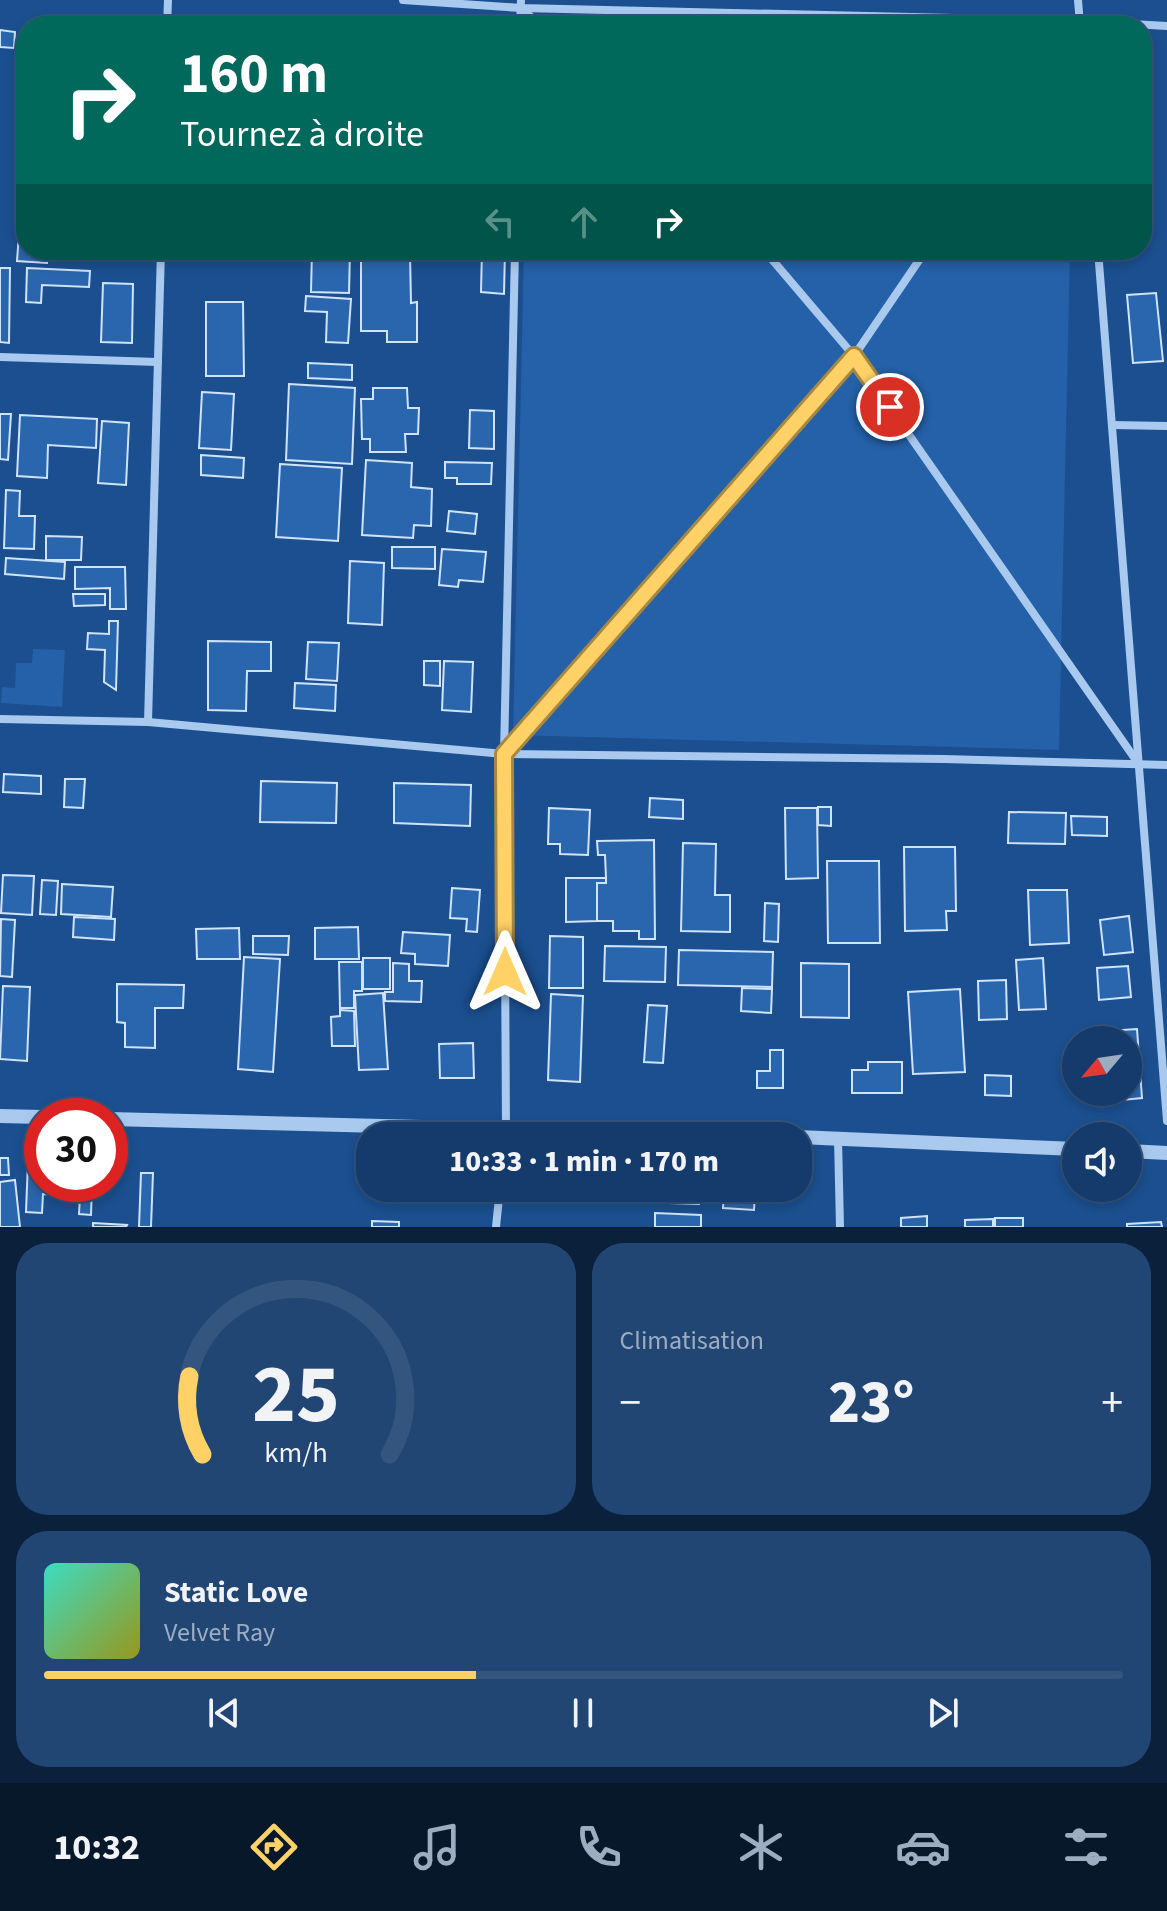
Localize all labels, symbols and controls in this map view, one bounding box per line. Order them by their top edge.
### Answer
text: 160 m [180,35,328,114]
icon: right [48,48,152,152]
text: Tournez à droite [180,109,424,160]
icon: left [478,200,522,244]
icon: ahead [562,200,606,244]
icon: right [646,200,690,244]
pin [856,373,924,441]
icon: arrive [868,385,912,429]
position arrow [463,930,547,1014]
north arrow [1062,1026,1142,1106]
map controls [1062,1026,1142,1202]
speed limit sign: 30 [24,1098,128,1202]
button: sound [1062,1122,1142,1202]
text: 10:33 · 1 min · 170 m [449,1140,719,1183]
text: Climatisation [620,1322,764,1359]
text: 25 [252,1336,340,1454]
text: 23° [828,1361,914,1446]
text: − [620,1372,641,1435]
text: + [1101,1372,1123,1435]
text: km/h [264,1433,327,1473]
text: Static Love [164,1571,308,1614]
text: Velvet Ray [164,1614,275,1651]
icon: previous [202,1691,246,1735]
icon: pause [561,1691,605,1735]
icon: next [921,1691,965,1735]
icon: directions [246,1819,302,1875]
icon: music [409,1819,465,1875]
icon: phone [571,1819,627,1875]
icon: climate [733,1819,789,1875]
icon: car [895,1819,951,1875]
icon: filters [1058,1819,1114,1875]
text: 10:32 [53,1822,140,1873]

